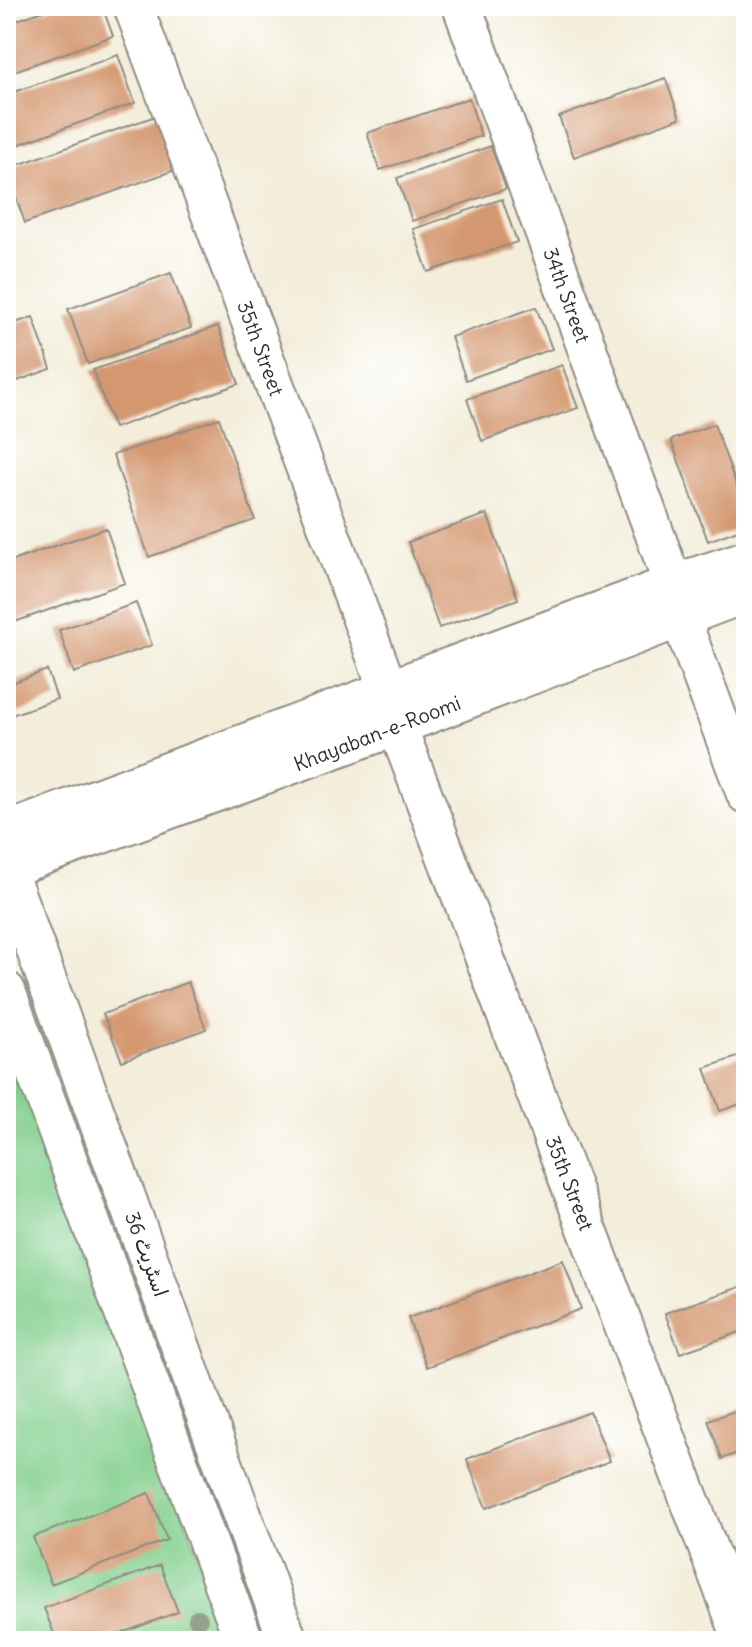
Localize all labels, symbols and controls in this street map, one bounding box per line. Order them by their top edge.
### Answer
street label: 34th Street [538,244,596,346]
street label: 35th Street [232,297,290,399]
street label: Khayaban-e-Roomi [290,690,464,776]
street label: 35th Street [541,1132,600,1234]
street label: اسٹریٹ 36 [120,1208,174,1300]

